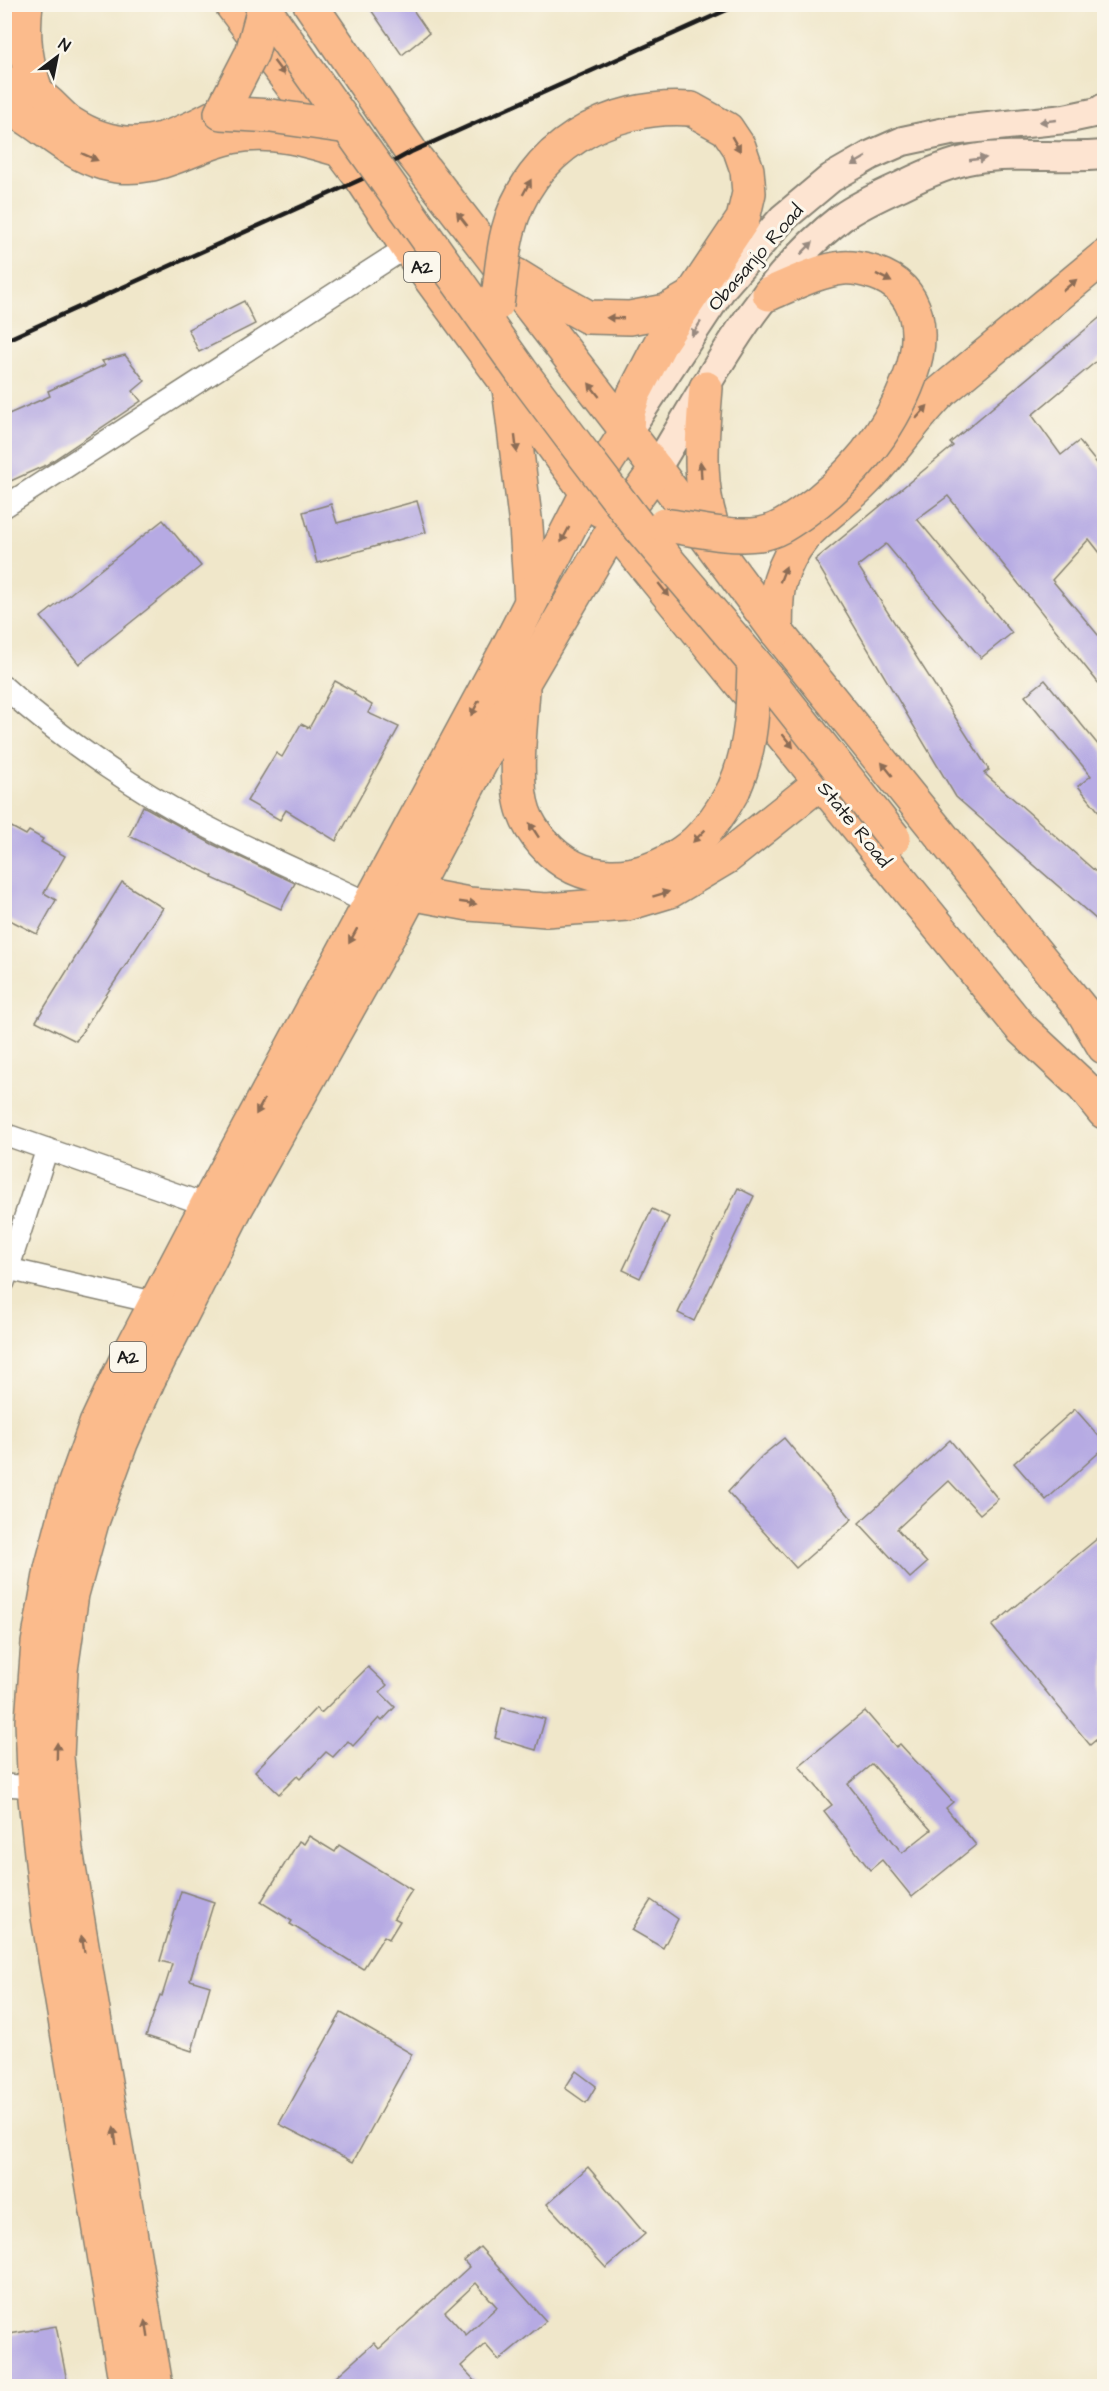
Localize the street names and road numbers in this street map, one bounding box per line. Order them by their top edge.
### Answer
street label: Obasanjo Road [701,198,810,317]
road number: A2 [404,252,440,282]
street label: State Road [811,775,898,874]
road number: A2 [110,1342,146,1372]

